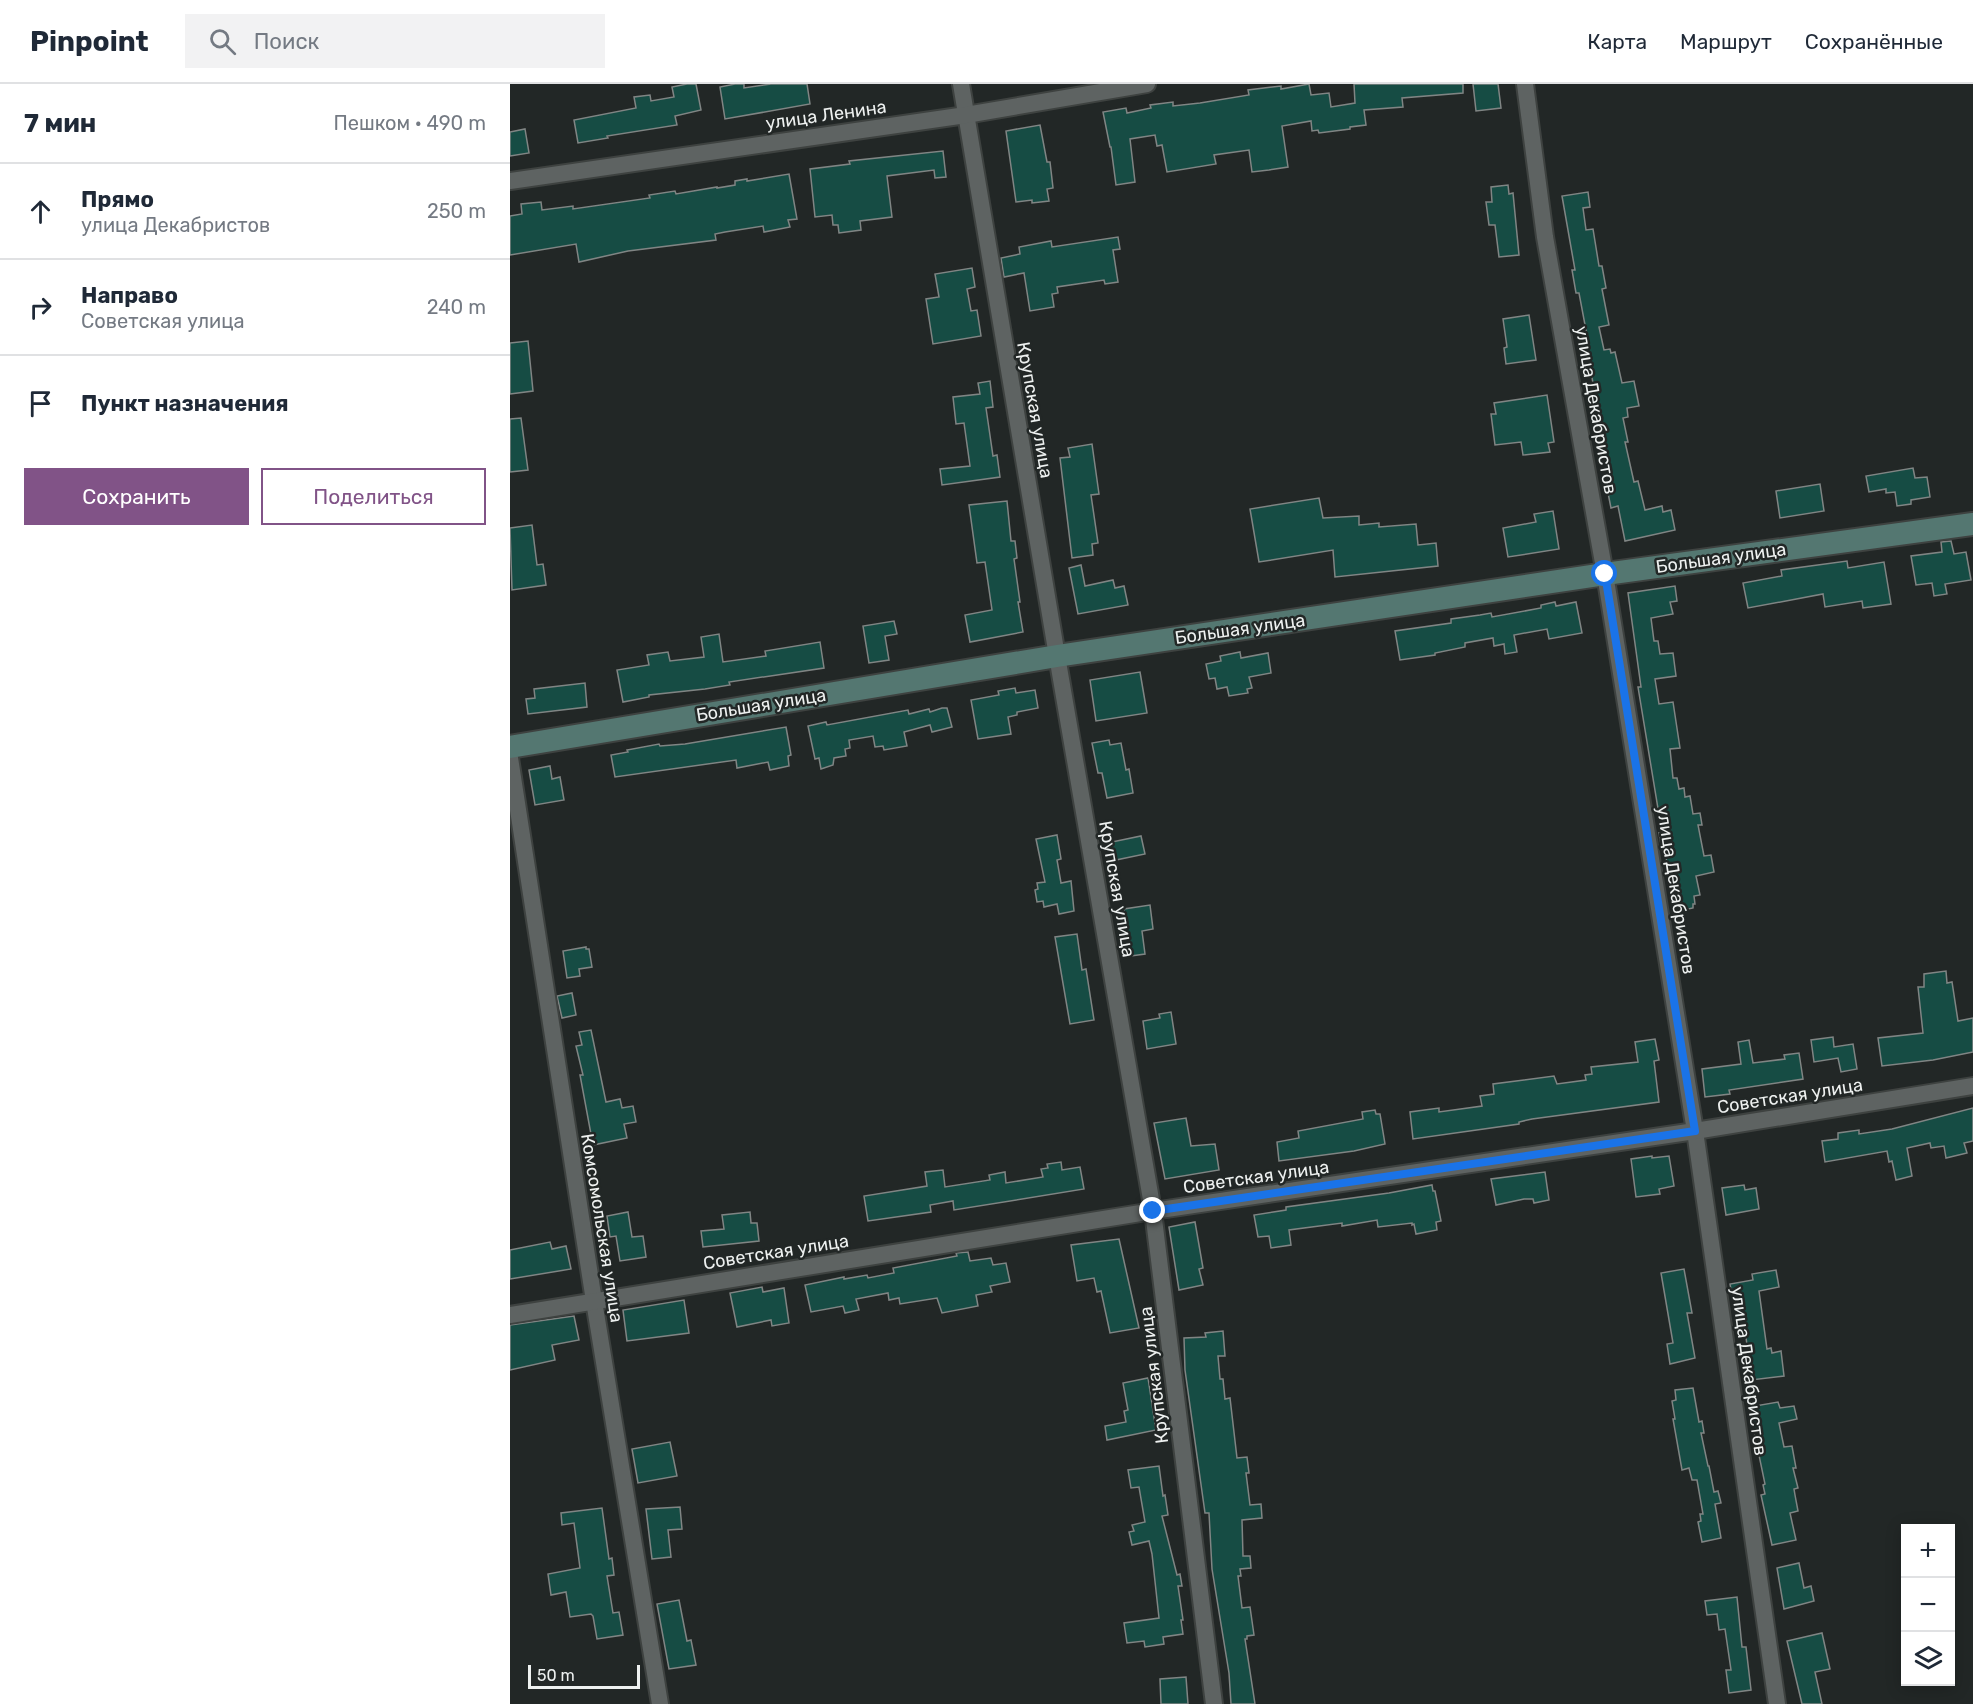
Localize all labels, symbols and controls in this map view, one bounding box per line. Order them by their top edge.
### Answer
search box [185,14,605,68]
text: Pinpoint [30,25,149,58]
icon: search [206,25,239,58]
text: Поиск [254,28,319,55]
text: Карта [1587,29,1647,54]
text: Маршрут [1680,29,1772,54]
text: Сохранённые [1805,29,1943,54]
street label: улица Ленина [764,96,888,134]
text: 7 мин [24,108,96,139]
text: Пешком · 490 m [334,111,486,135]
text: Прямо [81,186,154,213]
icon: ahead [24,195,57,228]
text: 250 m [427,199,486,223]
text: улица Декабристов [81,213,270,237]
text: Направо [81,282,178,309]
icon: right [24,291,57,324]
text: 240 m [427,295,486,319]
text: Советская улица [81,309,245,333]
street label: улица Декабристов [1570,324,1622,496]
street label: Крупская улица [1012,340,1058,480]
icon: arrive [24,387,57,420]
text: Пункт назначения [81,390,289,417]
button: Сохранить [24,468,249,525]
button: Поделиться [261,468,486,525]
street label: Большая улица [1654,538,1788,578]
route start [1591,560,1617,586]
street label: Большая улица [1173,609,1307,649]
street label: Большая улица [694,684,828,726]
street label: улица Декабристов [1652,804,1700,976]
street label: Крупская улица [1094,819,1140,959]
street label: Советская улица [1716,1074,1864,1118]
street label: Комсомольская улица [576,1132,628,1324]
street label: Советская улица [1182,1156,1330,1198]
route end [1139,1197,1165,1223]
street label: Советская улица [702,1230,850,1274]
street label: улица Декабристов [1726,1285,1772,1457]
street label: Крупская улица [1135,1305,1173,1445]
map controls [1901,1524,1955,1686]
button: + [1901,1524,1955,1578]
button: − [1901,1578,1955,1632]
button: layers [1901,1632,1955,1686]
scale bar [528,1662,640,1690]
text: 50 m [537,1666,575,1685]

